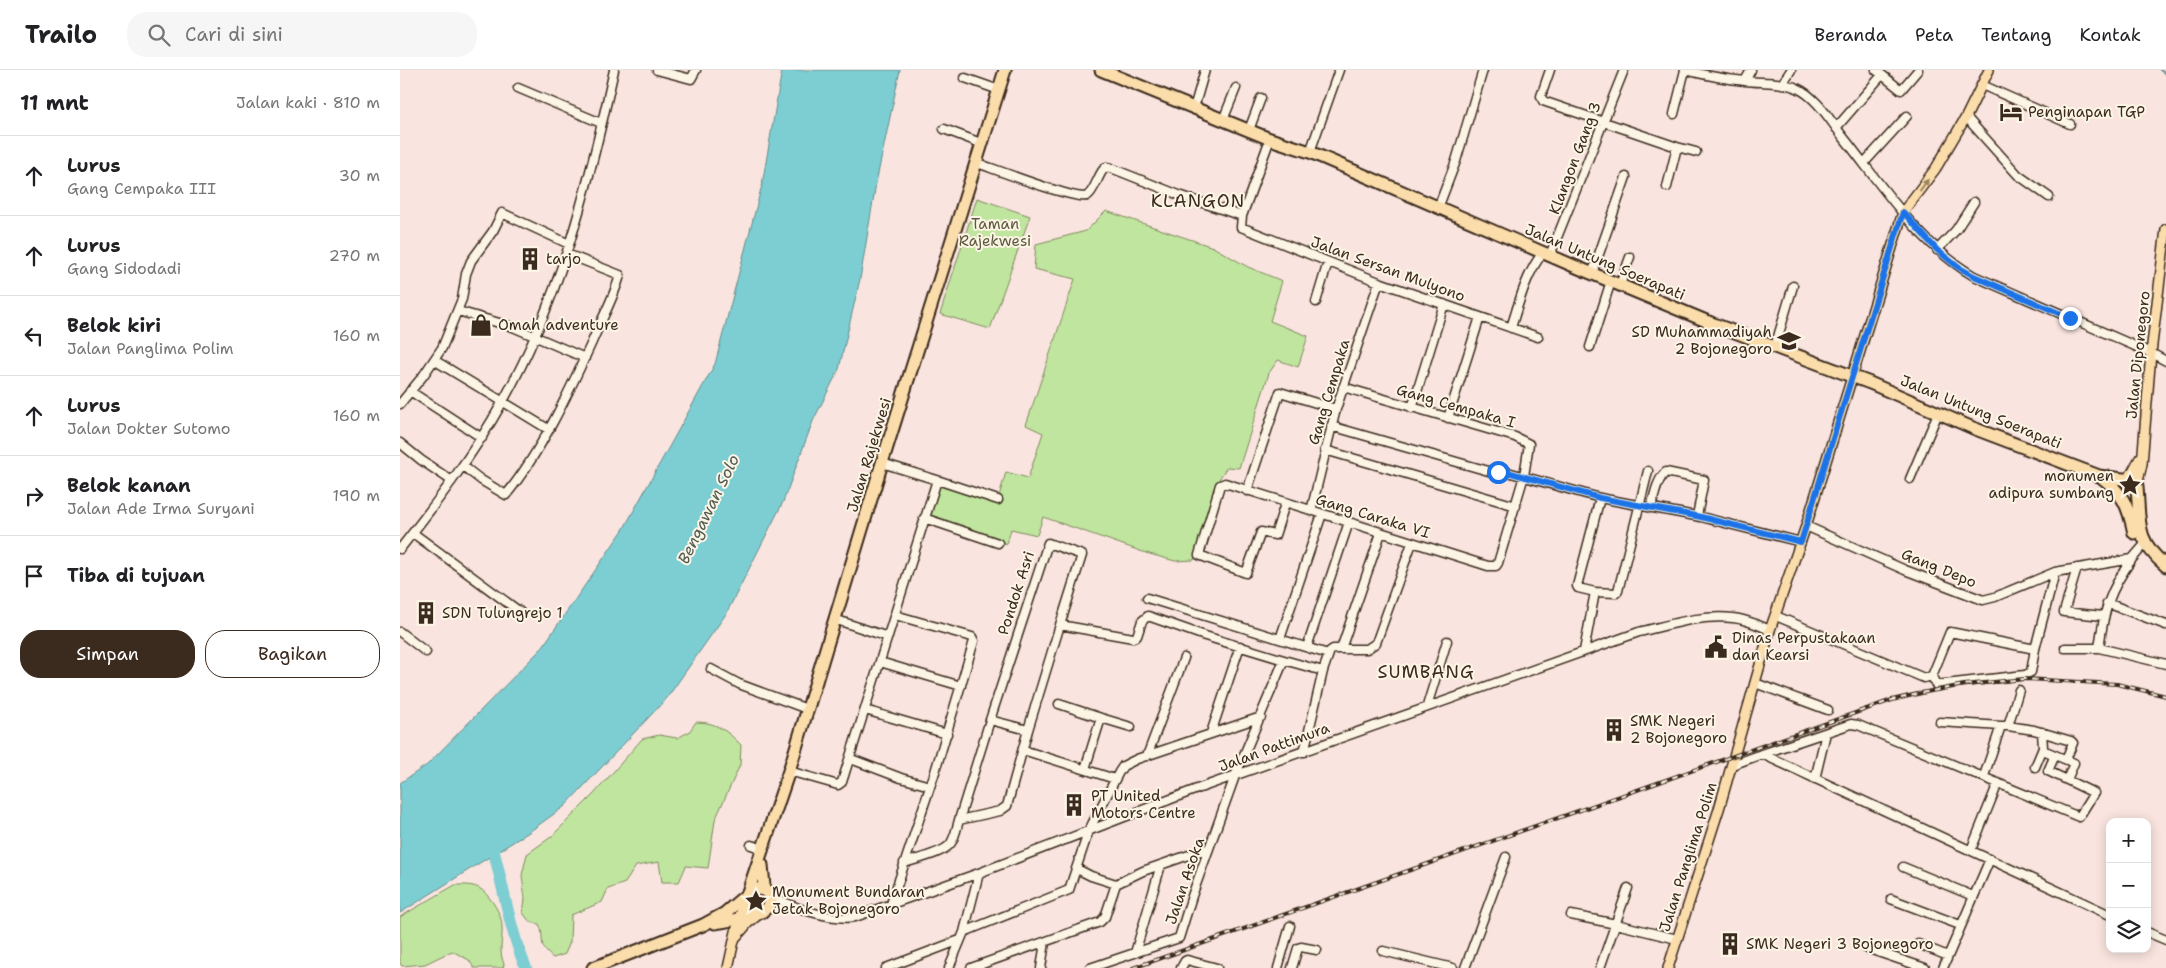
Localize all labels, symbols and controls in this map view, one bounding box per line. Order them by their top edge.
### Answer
search box [127,12,477,57]
text: Trailo [25,19,97,51]
icon: search [145,21,173,49]
text: Cari di sini [185,22,283,47]
text: Beranda [1815,23,1887,47]
text: Peta [1915,23,1953,47]
text: Tentang [1981,23,2052,47]
text: Kontak [2080,23,2141,47]
text: 11 mnt [20,89,89,117]
text: Jalan kaki · 810 m [236,92,380,113]
street label: Klangon Gang 3 [1544,99,1606,217]
hotel icon: Penginapan TGP [1998,99,2024,125]
place label: Penginapan TGP [2028,102,2145,122]
text: Lurus [67,153,121,178]
icon: ahead [20,162,48,190]
text: 30 m [339,165,380,186]
text: Gang Cempaka III [67,178,216,199]
one-way arrow [1918,179,1929,192]
district label: KLANGON [1151,189,1245,213]
park label: Taman Rajekwesi [959,214,1031,251]
street label: Jalan Untung Soerapati [1522,219,1688,305]
street label: Jalan Sersan Mulyono [1308,232,1468,306]
text: Lurus [67,233,121,258]
icon: ahead [20,242,48,270]
text: 270 m [329,245,380,266]
building icon: tarjo [517,246,543,272]
place label: tarjo [546,249,581,269]
text: Gang Sidodadi [67,258,181,279]
street label: Jalan Diponegoro [2121,290,2155,420]
route end [2059,307,2082,330]
shop icon: Omah adventure [468,312,494,338]
text: Belok kiri [67,313,161,338]
place label: Omah adventure [498,315,619,335]
icon: left [20,322,48,350]
place label: SD Muhammadiyah 2 Bojonegoro [1632,322,1772,359]
text: 160 m [333,325,380,346]
school or university icon: SD Muhammadiyah 2 Bojonegoro [1776,328,1802,354]
street label: Gang Cempaka [1303,336,1355,447]
text: Jalan Panglima Polim [67,338,234,359]
street label: Jalan Untung Soerapati [1897,370,2065,454]
street label: Gang Cempaka I [1394,379,1518,433]
text: Lurus [67,393,121,418]
street label: Jalan Rajekwesi [842,395,896,515]
icon: ahead [20,402,48,430]
text: 160 m [333,405,380,426]
text: Jalan Dokter Sutomo [67,418,231,439]
water label: Bengawan Solo [673,451,744,567]
route start [1487,461,1510,484]
place label: monumen adipura sumbang [1989,466,2114,503]
place icon: monumen adipura sumbang [2117,472,2143,498]
text: Belok kanan [67,473,191,498]
icon: right [20,482,48,510]
text: 190 m [333,485,380,506]
street label: Gang Caraka VI [1313,489,1433,543]
text: Jalan Ade Irma Suryani [67,498,255,519]
street label: Gang Depo [1898,544,1980,592]
street label: Pondok Asri [993,548,1039,638]
icon: arrive [20,562,48,590]
text: Tiba di tujuan [67,563,205,588]
building icon: SDN Tulungrejo 1 [413,600,439,626]
place label: SDN Tulungrejo 1 [442,603,563,623]
place label: Dinas Perpustakaan dan Kearsi [1732,628,1876,665]
button: Simpan [20,630,195,678]
button: Bagikan [205,630,380,678]
public building icon: Dinas Perpustakaan dan Kearsi [1703,634,1729,660]
district label: SUMBANG [1377,660,1475,684]
place label: SMK Negeri 2 Bojonegoro [1630,711,1727,748]
street label: Jalan Pattimura [1216,717,1333,776]
building icon: SMK Negeri 2 Bojonegoro [1601,717,1627,743]
street label: Jalan Panglima Polim [1654,780,1722,934]
place label: PT United Motors Centre [1091,786,1196,823]
building icon: PT United Motors Centre [1061,792,1087,818]
map controls [2106,818,2151,953]
button: + [2106,818,2151,863]
street label: Jalan Asoka [1161,834,1209,927]
button: − [2106,863,2151,908]
place label: Monument Bundaran Jetak Bojonegoro [772,882,925,919]
place icon: Monument Bundaran Jetak Bojonegoro [743,888,769,914]
button: layers [2106,908,2151,953]
building icon: SMK Negeri 3 Bojonegoro [1717,931,1743,957]
place label: SMK Negeri 3 Bojonegoro [1746,934,1934,954]

